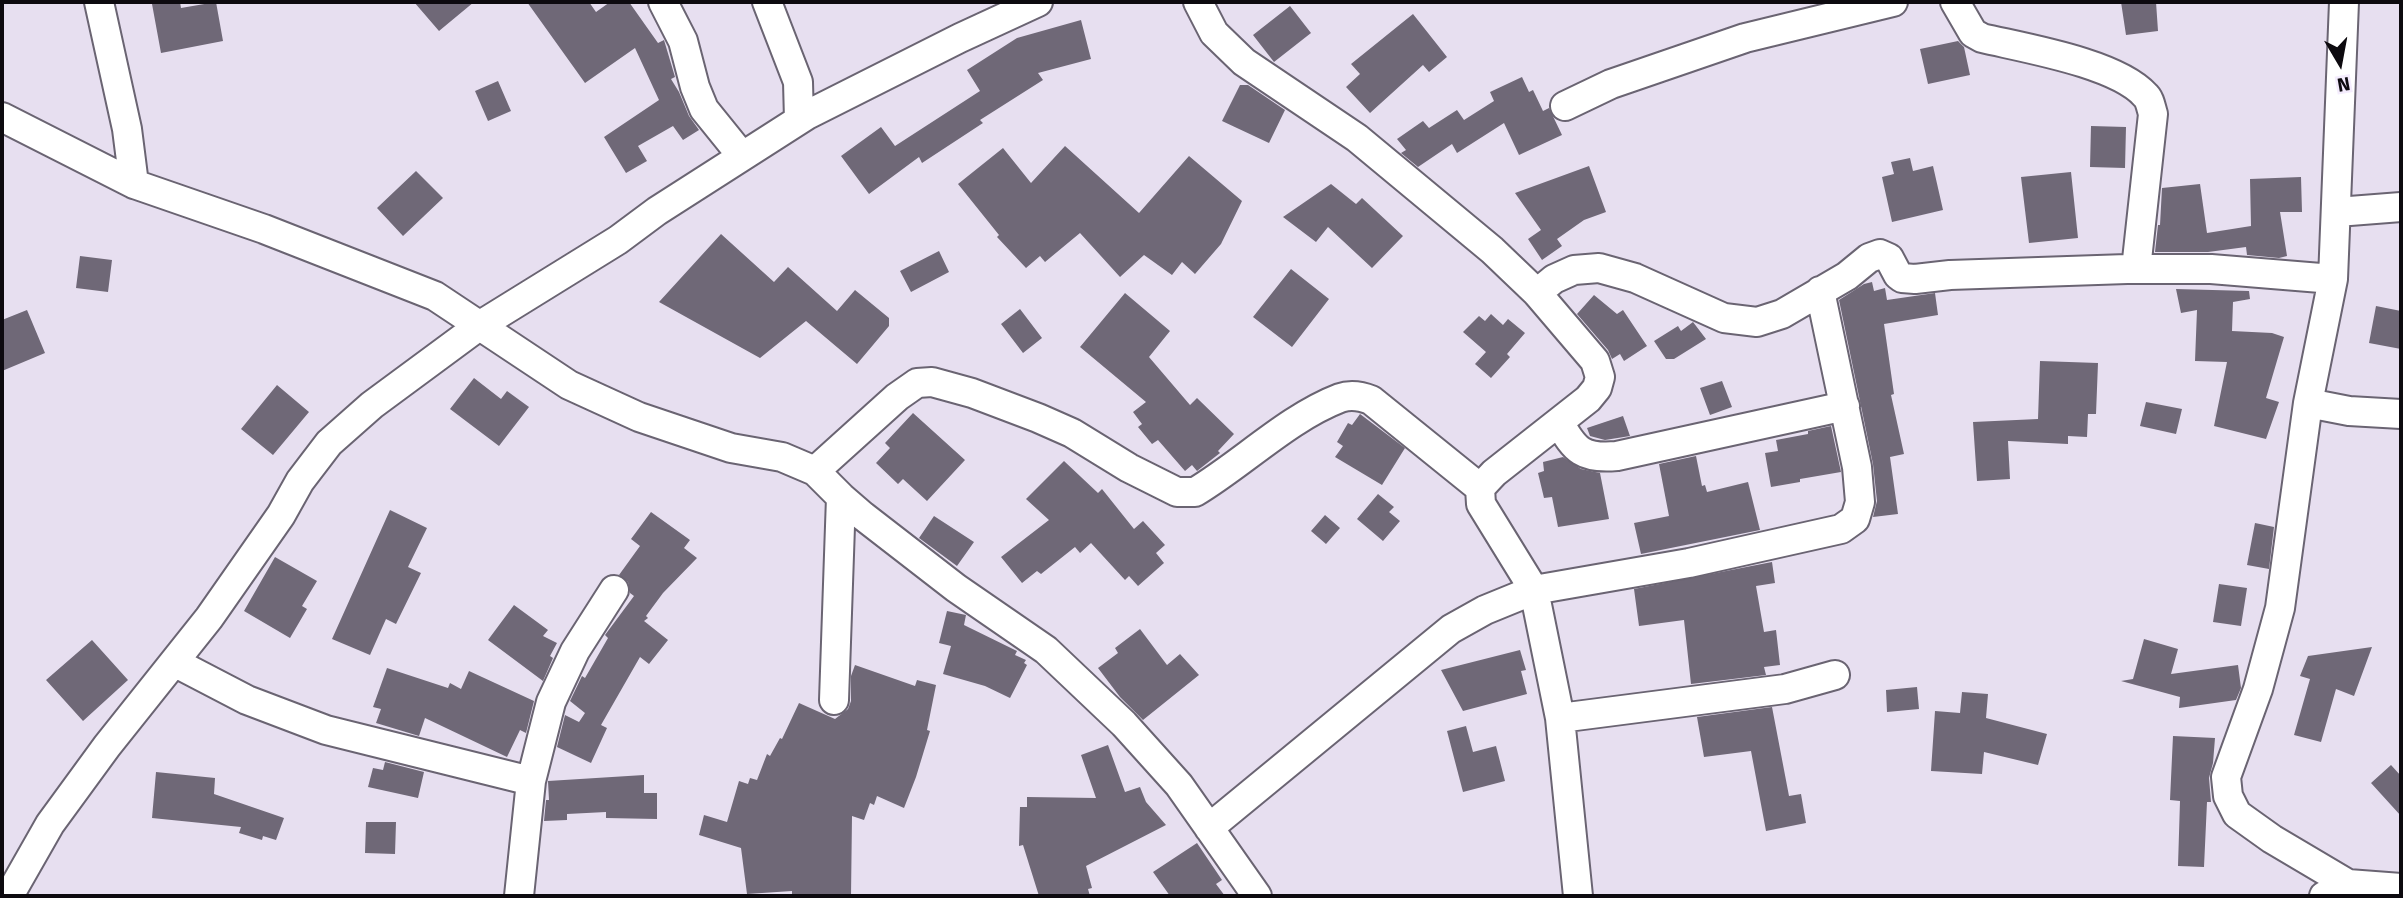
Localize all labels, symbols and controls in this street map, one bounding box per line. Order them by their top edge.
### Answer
north arrow [2305,28,2375,98]
text: N [2336,72,2352,97]

